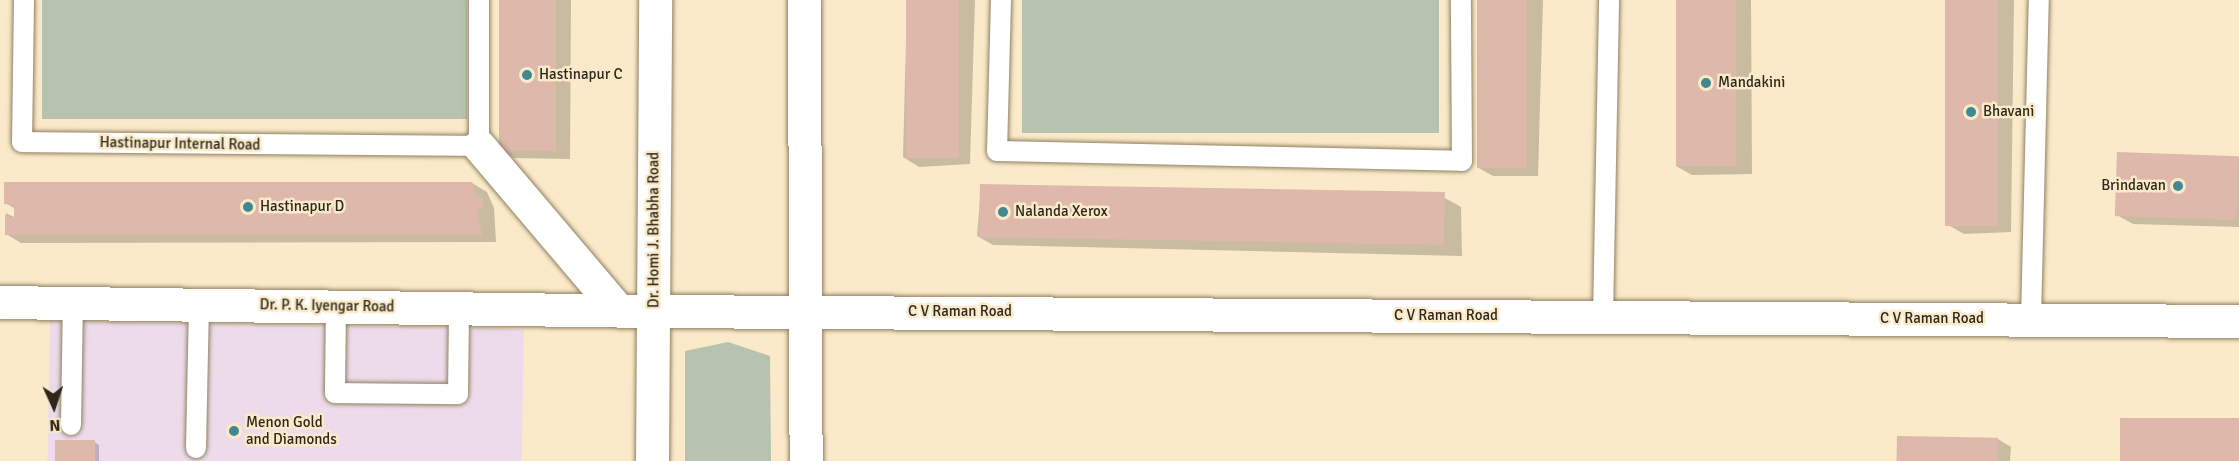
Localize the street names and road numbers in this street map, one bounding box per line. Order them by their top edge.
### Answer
street label: Hastinapur Internal Road [99,134,261,154]
street label: Dr. Homi J. Bhabha Road [645,152,663,308]
street label: Dr. P. K. Iyengar Road [259,296,395,316]
street label: C V Raman Road [908,303,1012,321]
street label: C V Raman Road [1394,307,1498,325]
street label: C V Raman Road [1880,310,1984,328]

